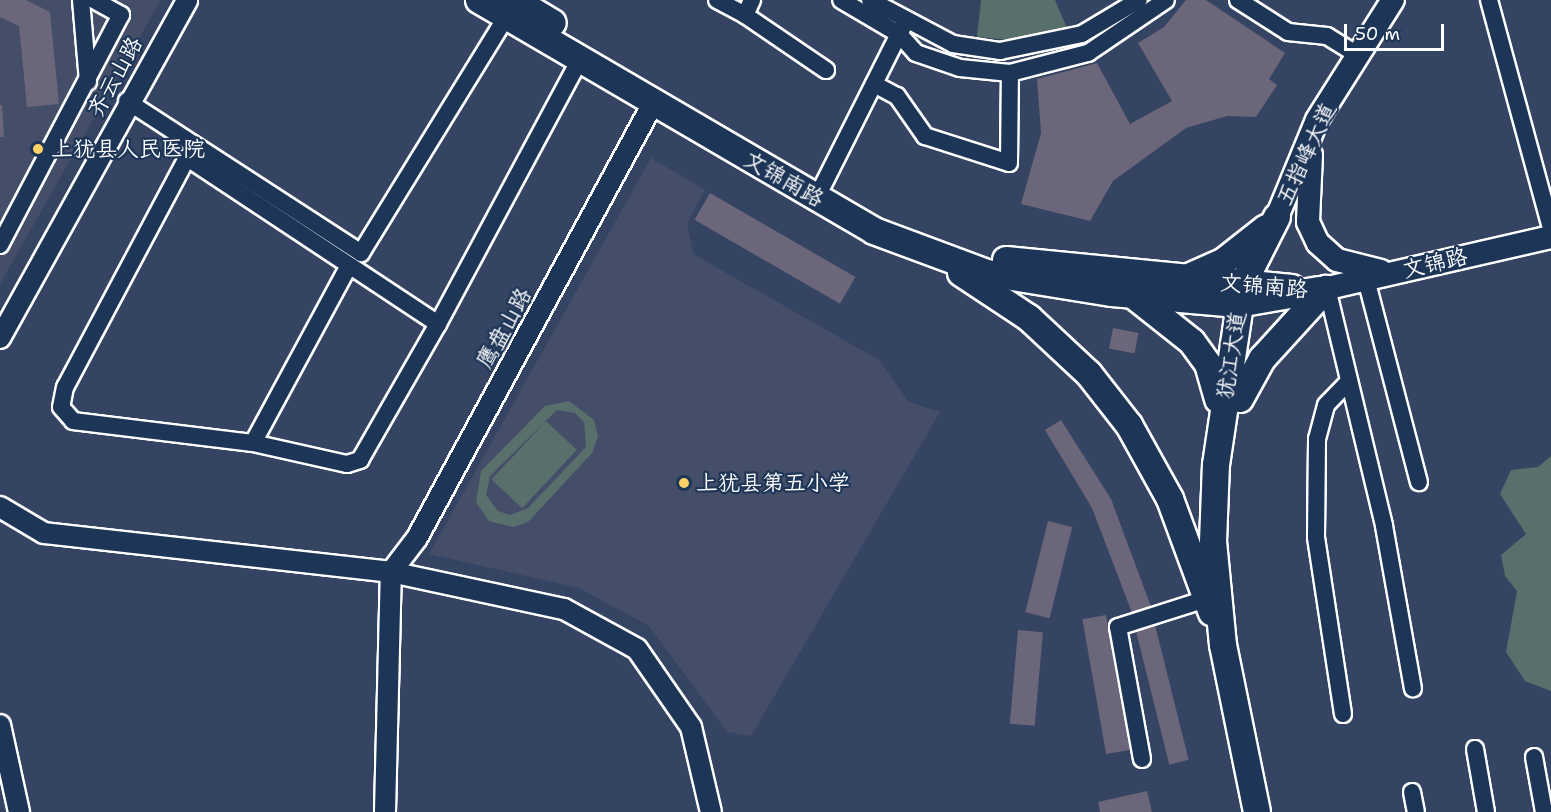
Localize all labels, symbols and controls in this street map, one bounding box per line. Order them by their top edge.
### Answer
scale bar [1347,12,1448,50]
text: 50 m [1355,22,1400,46]
street label: 齐云山路 [82,32,148,122]
street label: 五指峰大道 [1271,99,1341,209]
place label: 上犹县人民医院 [51,136,205,162]
marker: 上犹县人民医院 [29,140,47,158]
street label: 文锦南路 [739,146,829,212]
street label: 文锦路 [1400,243,1470,283]
street label: 文锦南路 [1219,269,1309,303]
street label: 鹰盘山路 [471,283,537,373]
street label: 犹江大道 [1211,309,1251,401]
place label: 上犹县第五小学 [696,470,850,496]
marker: 上犹县第五小学 [677,476,691,490]

